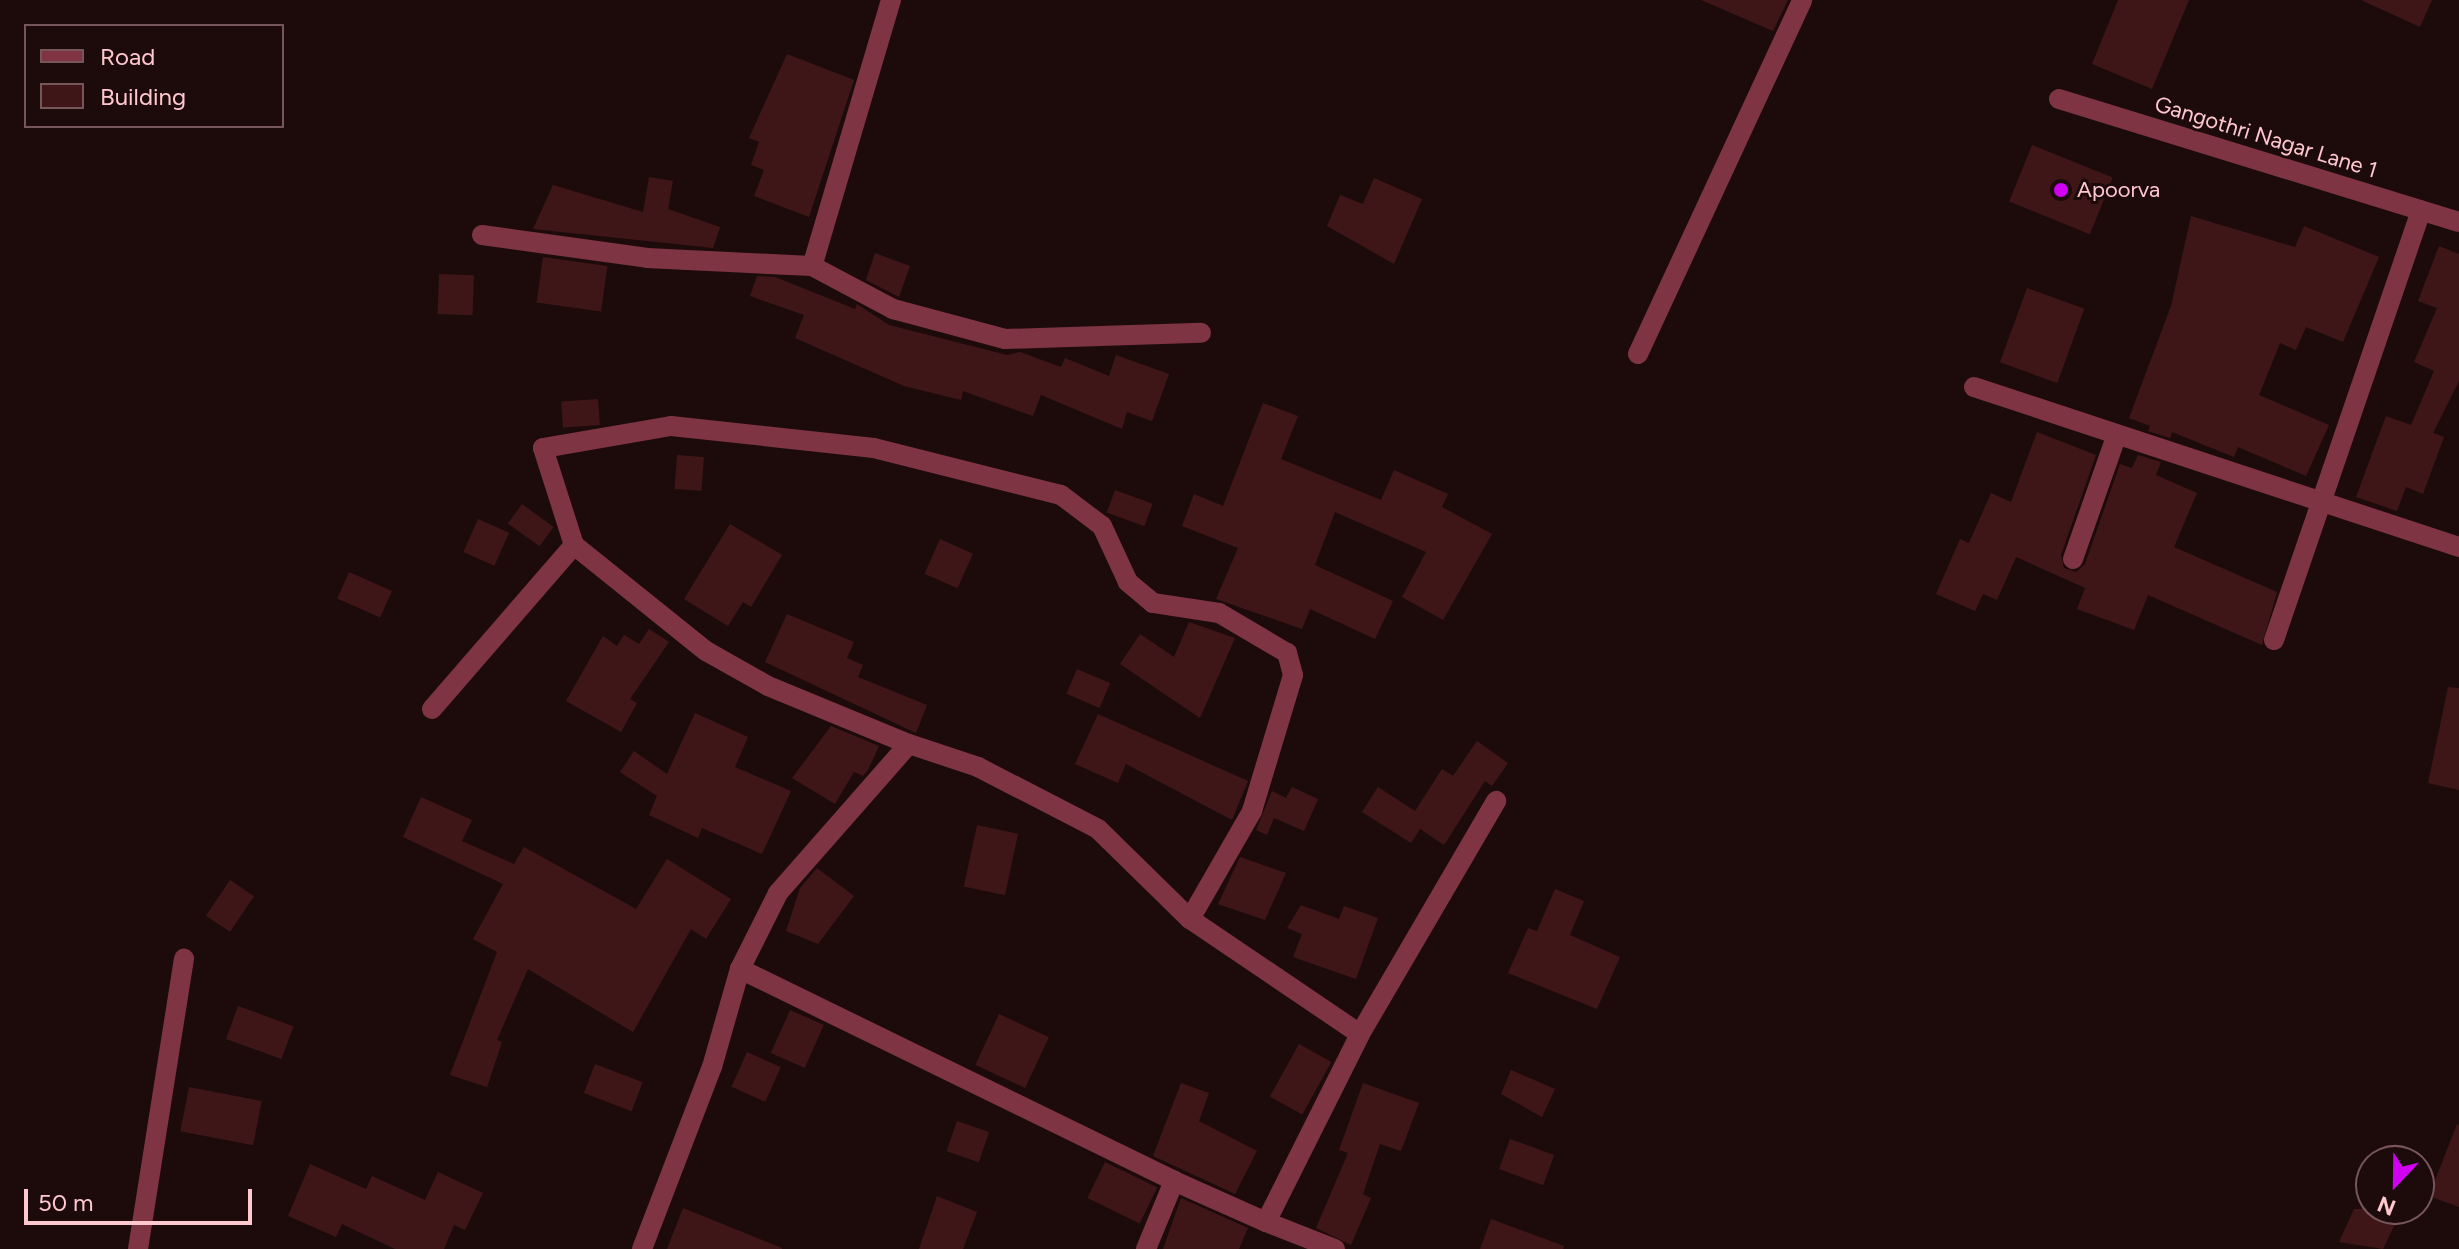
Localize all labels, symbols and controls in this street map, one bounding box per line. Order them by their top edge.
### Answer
legend [24,24,284,128]
text: Road [100,42,155,71]
text: Building [100,82,186,111]
street label: Gangothri Nagar Lane 1 [2152,91,2380,183]
place label: Apoorva [2077,177,2160,203]
marker: Apoorva [2052,181,2070,199]
north arrow [2355,1145,2435,1225]
scale bar [28,1173,256,1223]
text: 50 m [38,1188,94,1217]
text: N [2374,1190,2400,1222]

